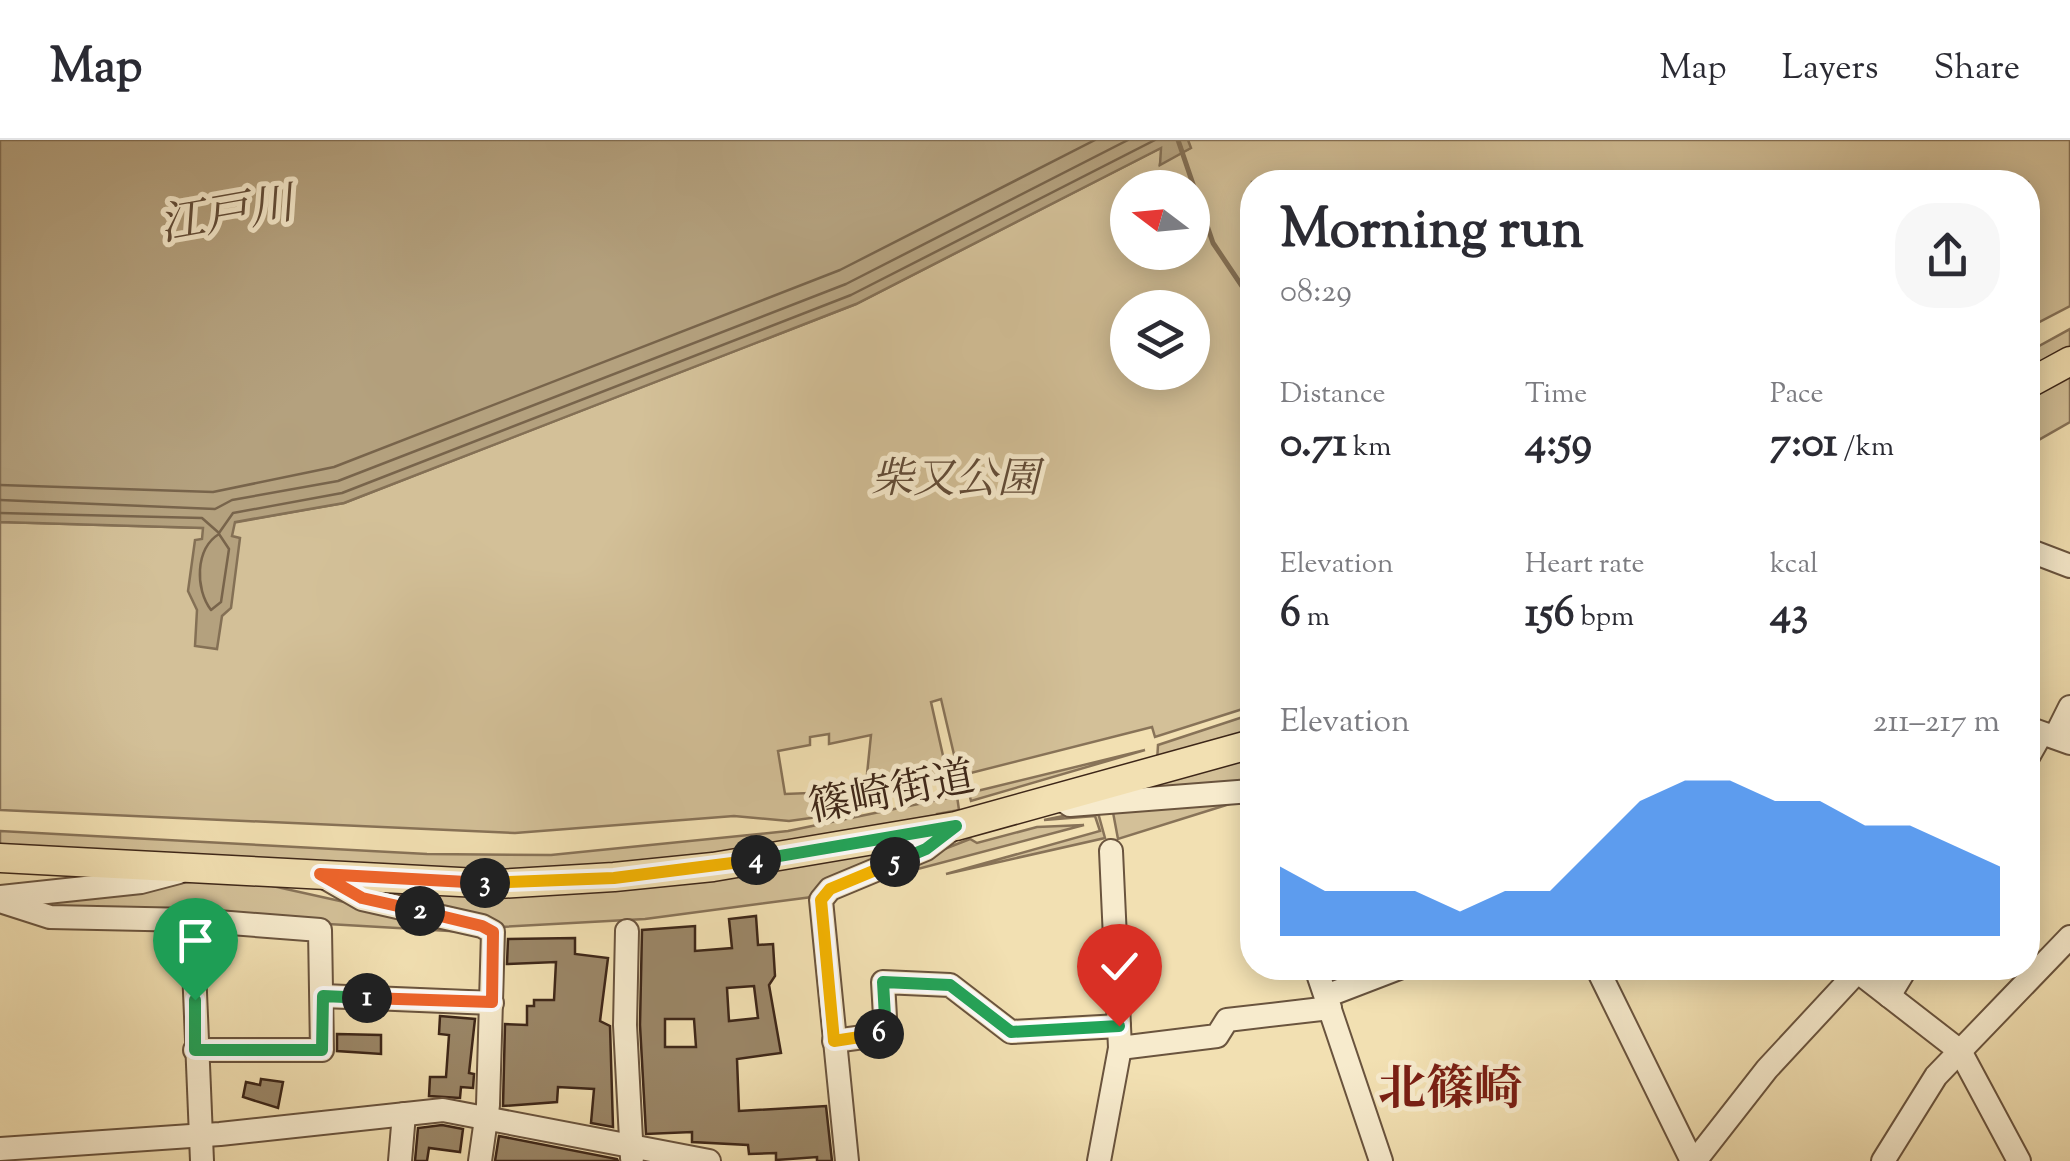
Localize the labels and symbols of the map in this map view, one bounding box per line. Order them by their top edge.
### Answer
north arrow [1110,170,1210,270]
water label: 江戸川 [155,173,304,262]
park label: 柴又公園 [871,452,1045,512]
street label: 篠崎街道 [804,750,980,840]
pin: 4 [731,835,781,885]
pin: 5 [870,837,920,887]
pin: 3 [460,858,510,908]
pin: 2 [395,886,445,936]
pin [153,898,238,1001]
pin [1077,924,1162,1027]
pin: 1 [342,973,392,1023]
pin: 6 [854,1009,904,1059]
district label: 北篠崎 [1378,1058,1522,1127]

